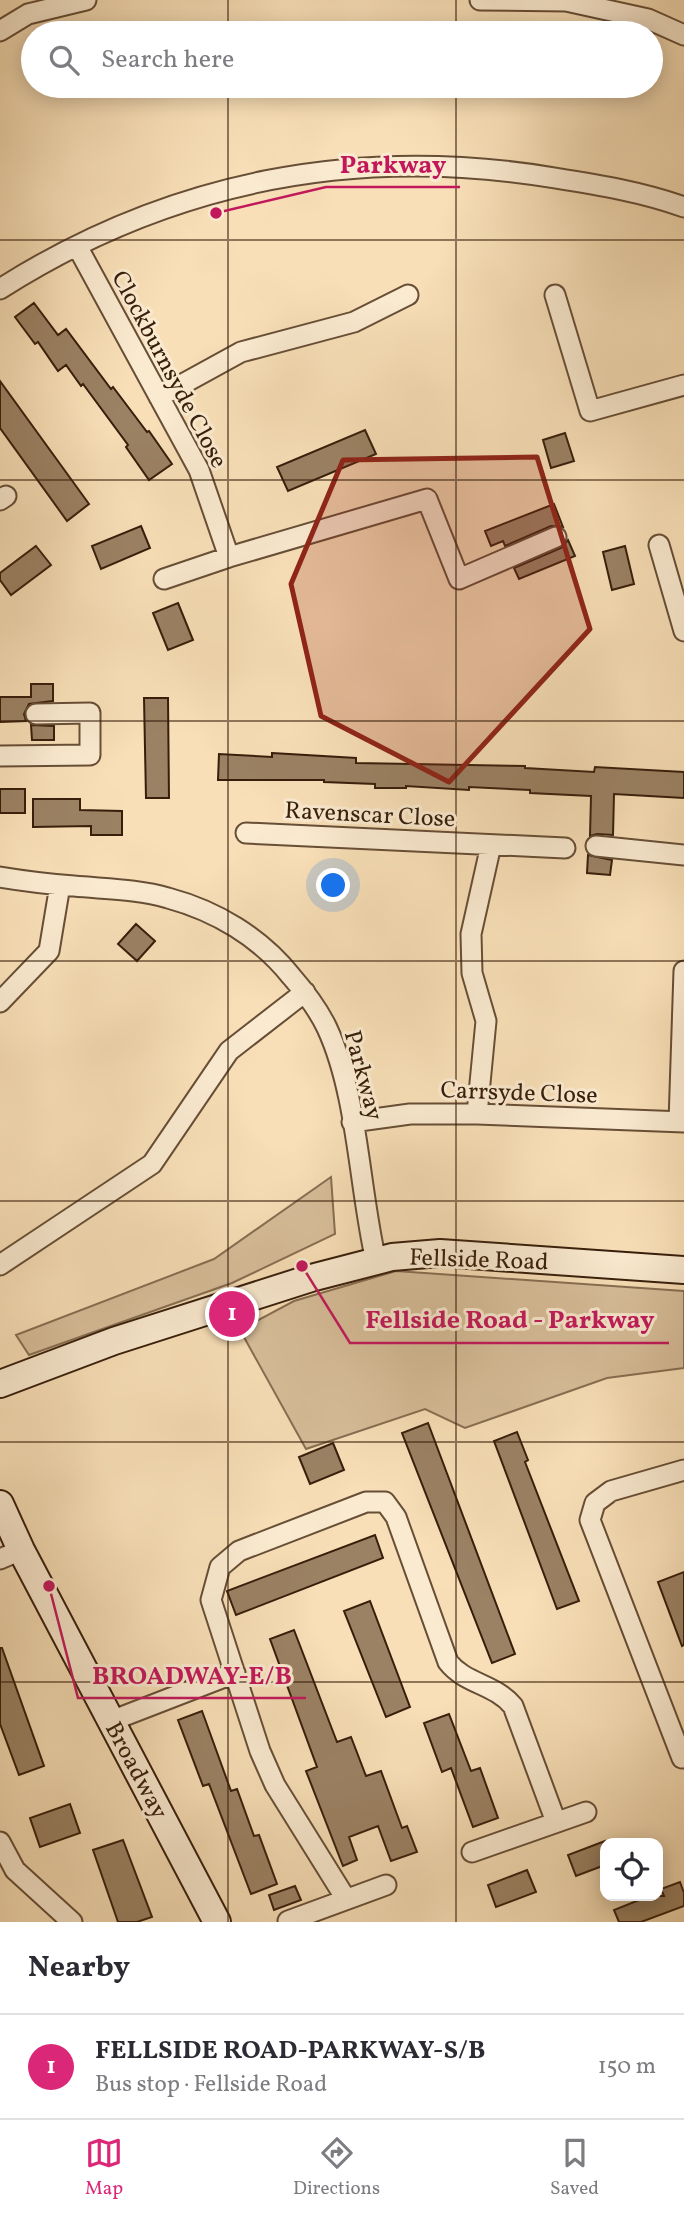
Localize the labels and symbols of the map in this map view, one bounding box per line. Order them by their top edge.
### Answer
callout: Parkway [326,140,460,187]
text: Parkway [340,148,447,184]
street label: Clockburnsyde Close [102,265,235,475]
street label: Ravenscar Close [284,795,456,837]
your location [316,868,350,902]
street label: Parkway [334,1027,390,1124]
street label: Carrsyde Close [440,1074,598,1114]
street label: Fellside Road [409,1242,549,1280]
pin: 1 [209,1288,255,1340]
callout: Fellside Road - Parkway [350,1296,669,1343]
text: Fellside Road - Parkway [365,1303,655,1339]
callout: BROADWAY-E/B [78,1651,306,1698]
text: BROADWAY-E/B [92,1659,292,1695]
street label: Broadway [95,1716,175,1826]

